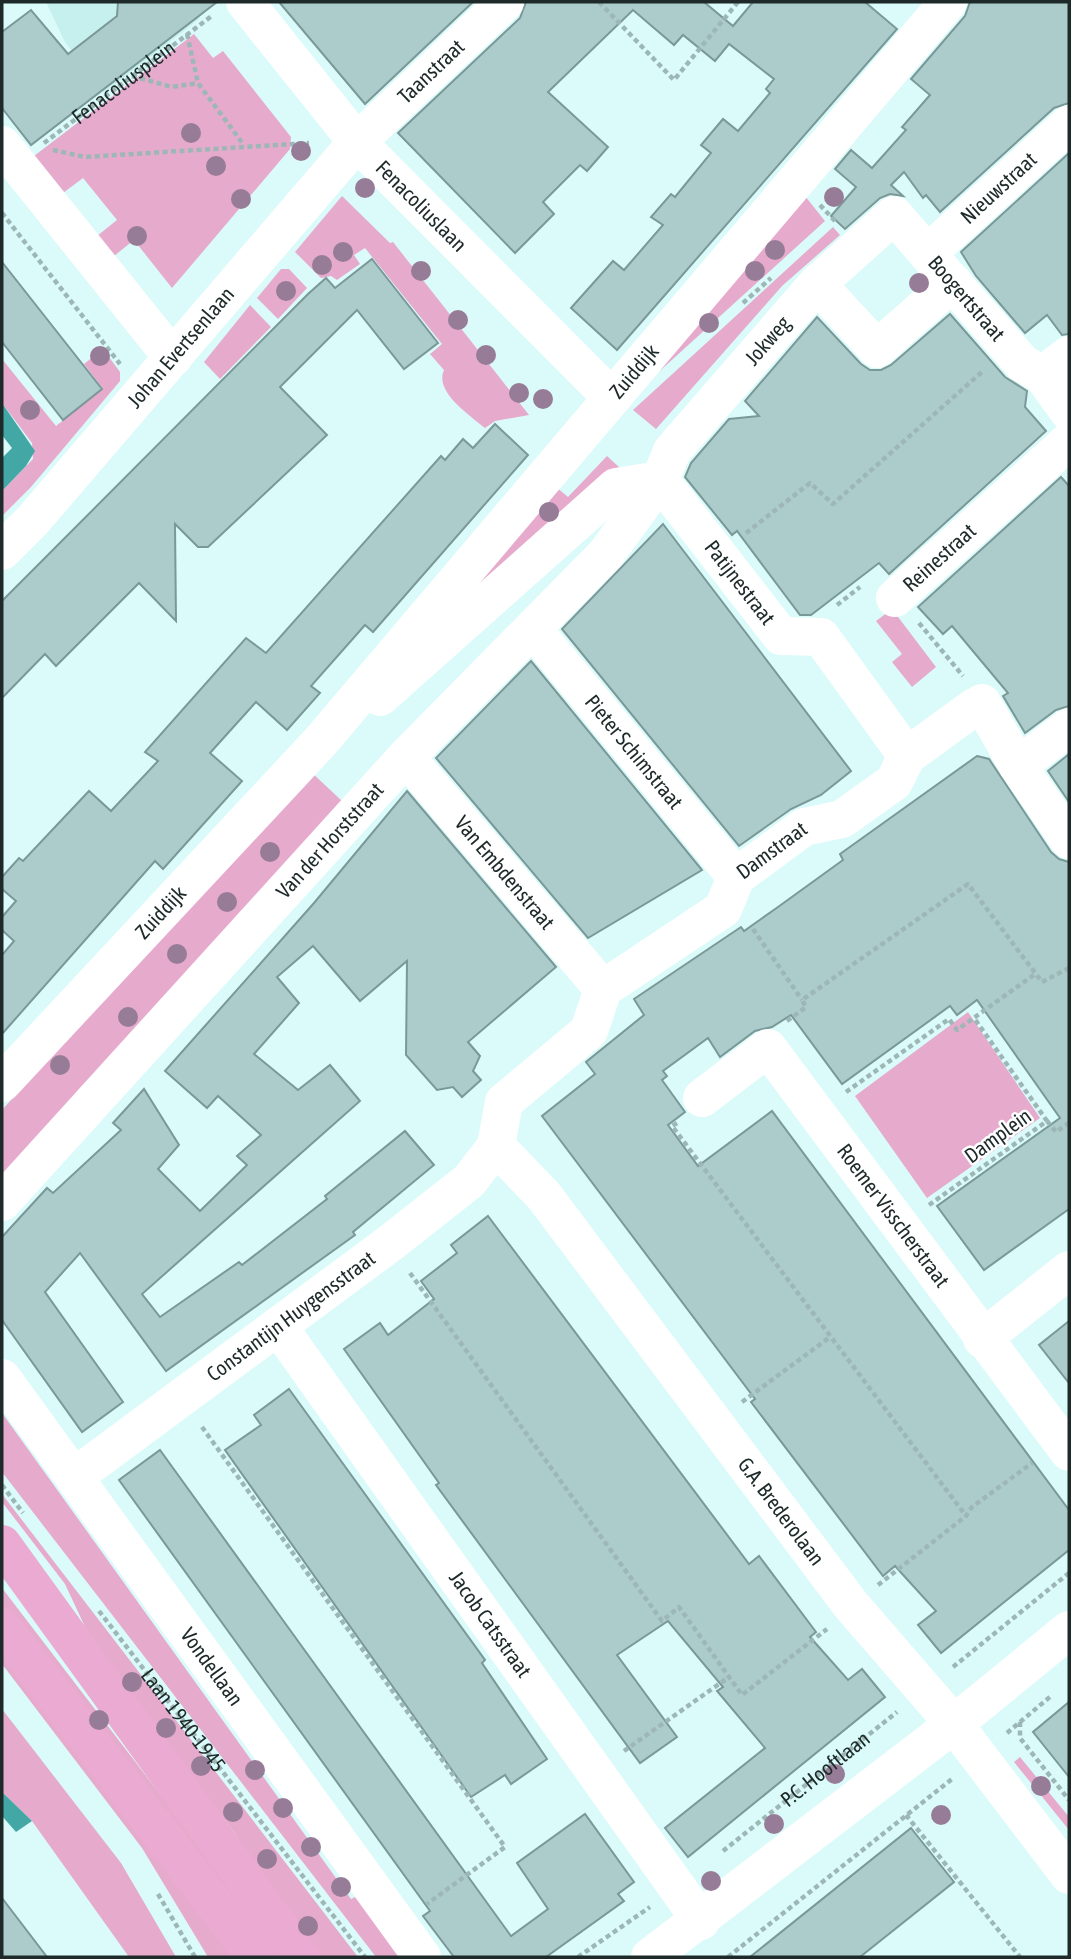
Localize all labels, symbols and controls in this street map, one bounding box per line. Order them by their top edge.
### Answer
street label: Taanstraat [392,34,469,108]
street label: Fenacoliusplein [67,35,179,129]
street label: Nieuwstraat [955,147,1041,228]
street label: Fenacoliuslaan [371,155,472,256]
street label: Boogertstraat [924,250,1010,345]
street label: Johan Evertsenlaan [122,282,238,412]
street label: Jokweg [739,311,795,369]
street label: Zuiddijk [604,339,663,403]
street label: Reinestraat [898,518,980,596]
street label: Patijnestraat [700,535,781,629]
street label: Pieter Schimstraat [581,689,688,813]
street label: Van der Horststraat [271,777,388,903]
street label: Van Embdenstraat [450,811,560,934]
street label: Damstraat [731,816,811,884]
street label: Zuiddijk [130,881,191,943]
street label: Damplein [959,1103,1035,1167]
street label: Roemer Visscherstraat [833,1139,955,1291]
street label: Constantijn Huygensstraat [202,1245,379,1386]
street label: G.A. Brederolaan [734,1453,830,1570]
street label: Jacob Catsstraat [445,1566,537,1681]
street label: Vondellaan [176,1623,249,1710]
street label: Laan 1940-1945 [137,1663,231,1776]
street label: P.C. Hooftlaan [775,1726,874,1811]

